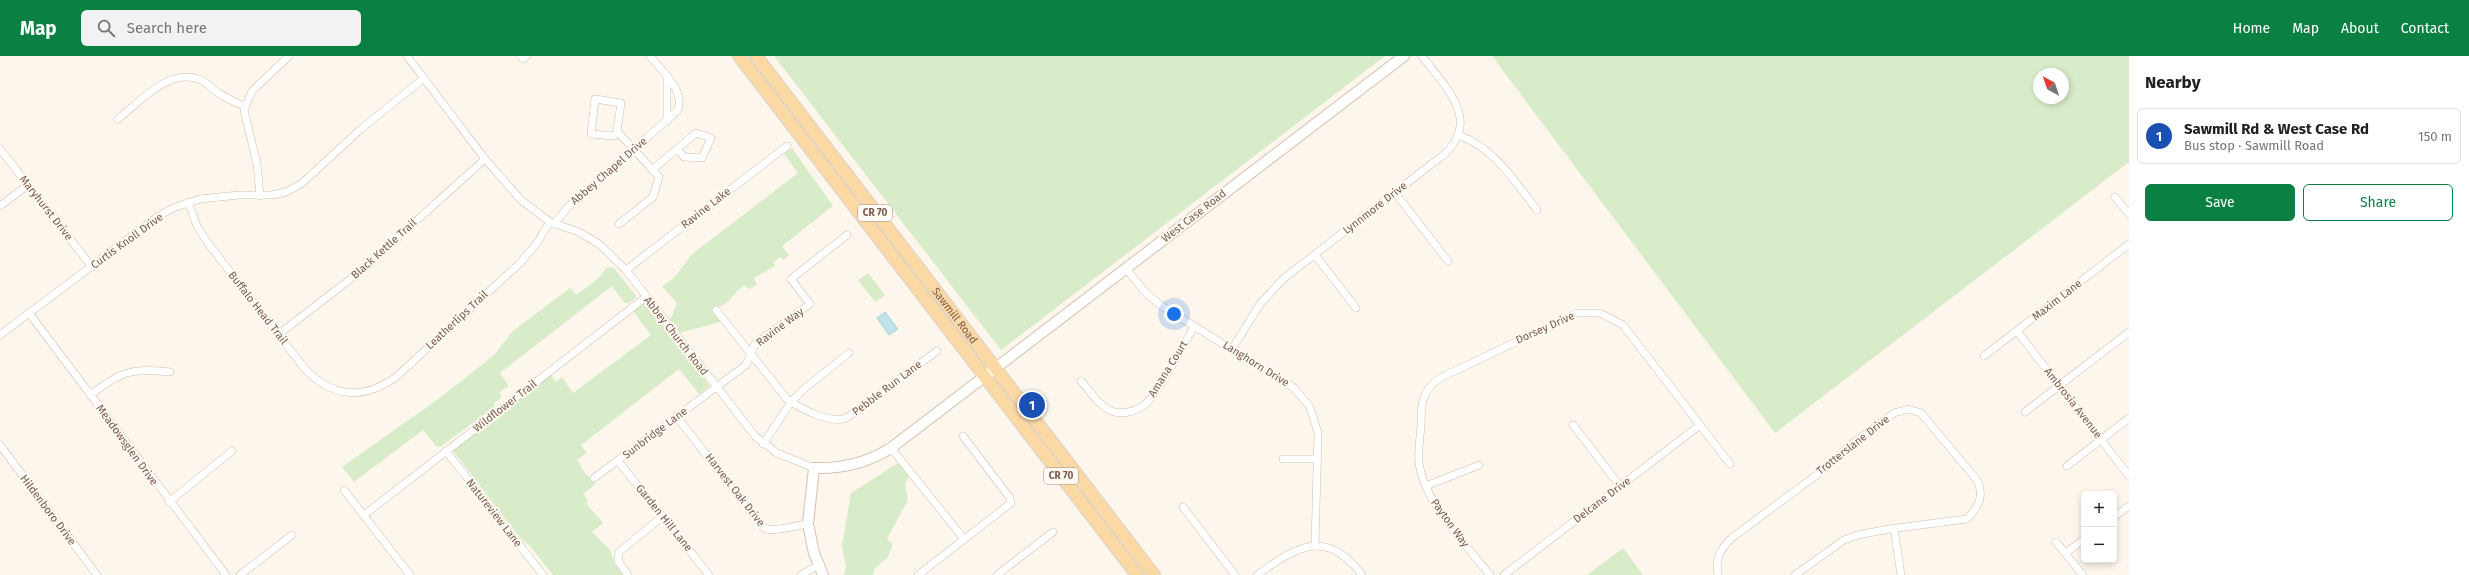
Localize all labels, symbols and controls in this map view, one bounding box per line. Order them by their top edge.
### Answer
search box [81,10,361,46]
text: Map [20,17,57,40]
icon: search [95,17,117,39]
text: Search here [127,19,207,37]
text: Home [2233,20,2270,37]
text: Map [2292,20,2319,37]
text: About [2341,20,2379,37]
text: Contact [2401,20,2449,37]
north arrow [2033,68,2069,104]
text: Nearby [2145,72,2200,93]
text: Sawmill Rd & West Case Rd [2184,120,2369,138]
text: 1 [2156,129,2162,144]
text: 150 m [2418,129,2452,144]
street label: Abbey Chapel Drive [568,134,650,208]
text: Bus stop · Sawmill Road [2184,138,2324,153]
street label: Maryhurst Drive [17,173,75,243]
street label: Lynnmore Drive [1340,179,1410,237]
button: Save [2145,184,2295,221]
button: Share [2303,184,2453,221]
street label: Ravine Lake [679,185,733,231]
street label: West Case Road [1159,187,1229,245]
road number: CR 70 [858,205,892,221]
street label: Curtis Knoll Drive [88,210,166,272]
street label: Black Kettle Trail [349,216,419,282]
street label: Buffalo Head Trail [225,269,291,347]
street label: Maxim Lane [2030,277,2084,323]
street label: Sawmill Road [929,285,981,346]
street label: Leatherlips Trail [423,288,491,352]
street label: Abbey Church Road [641,294,711,378]
your location [1164,304,1184,324]
street label: Ravine Way [754,305,807,349]
street label: Dorsey Drive [1514,309,1576,347]
street label: Amana Court [1146,338,1190,400]
street label: Langhorn Drive [1220,338,1292,390]
street label: Pebble Run Lane [850,358,924,418]
street label: Ambrosia Avenue [2041,365,2105,441]
street label: Wildflower Trail [471,377,539,435]
pin: 1 [1019,390,1045,420]
street label: Meadowsglen Drive [93,402,161,488]
street label: Sunbridge Lane [620,404,690,462]
street label: Trotterslane Drive [1814,412,1892,478]
street label: Harvest Oak Drive [703,451,767,529]
road number: CR 70 [1044,468,1078,484]
street label: Hildenboro Drive [17,472,79,548]
street label: Delcane Drive [1571,474,1633,526]
street label: Natureview Lane [463,476,525,550]
street label: Garden Hill Lane [633,482,695,554]
map controls [2081,491,2117,563]
button: + [2081,491,2117,527]
street label: Payton Way [1428,496,1472,550]
button: − [2081,527,2117,563]

